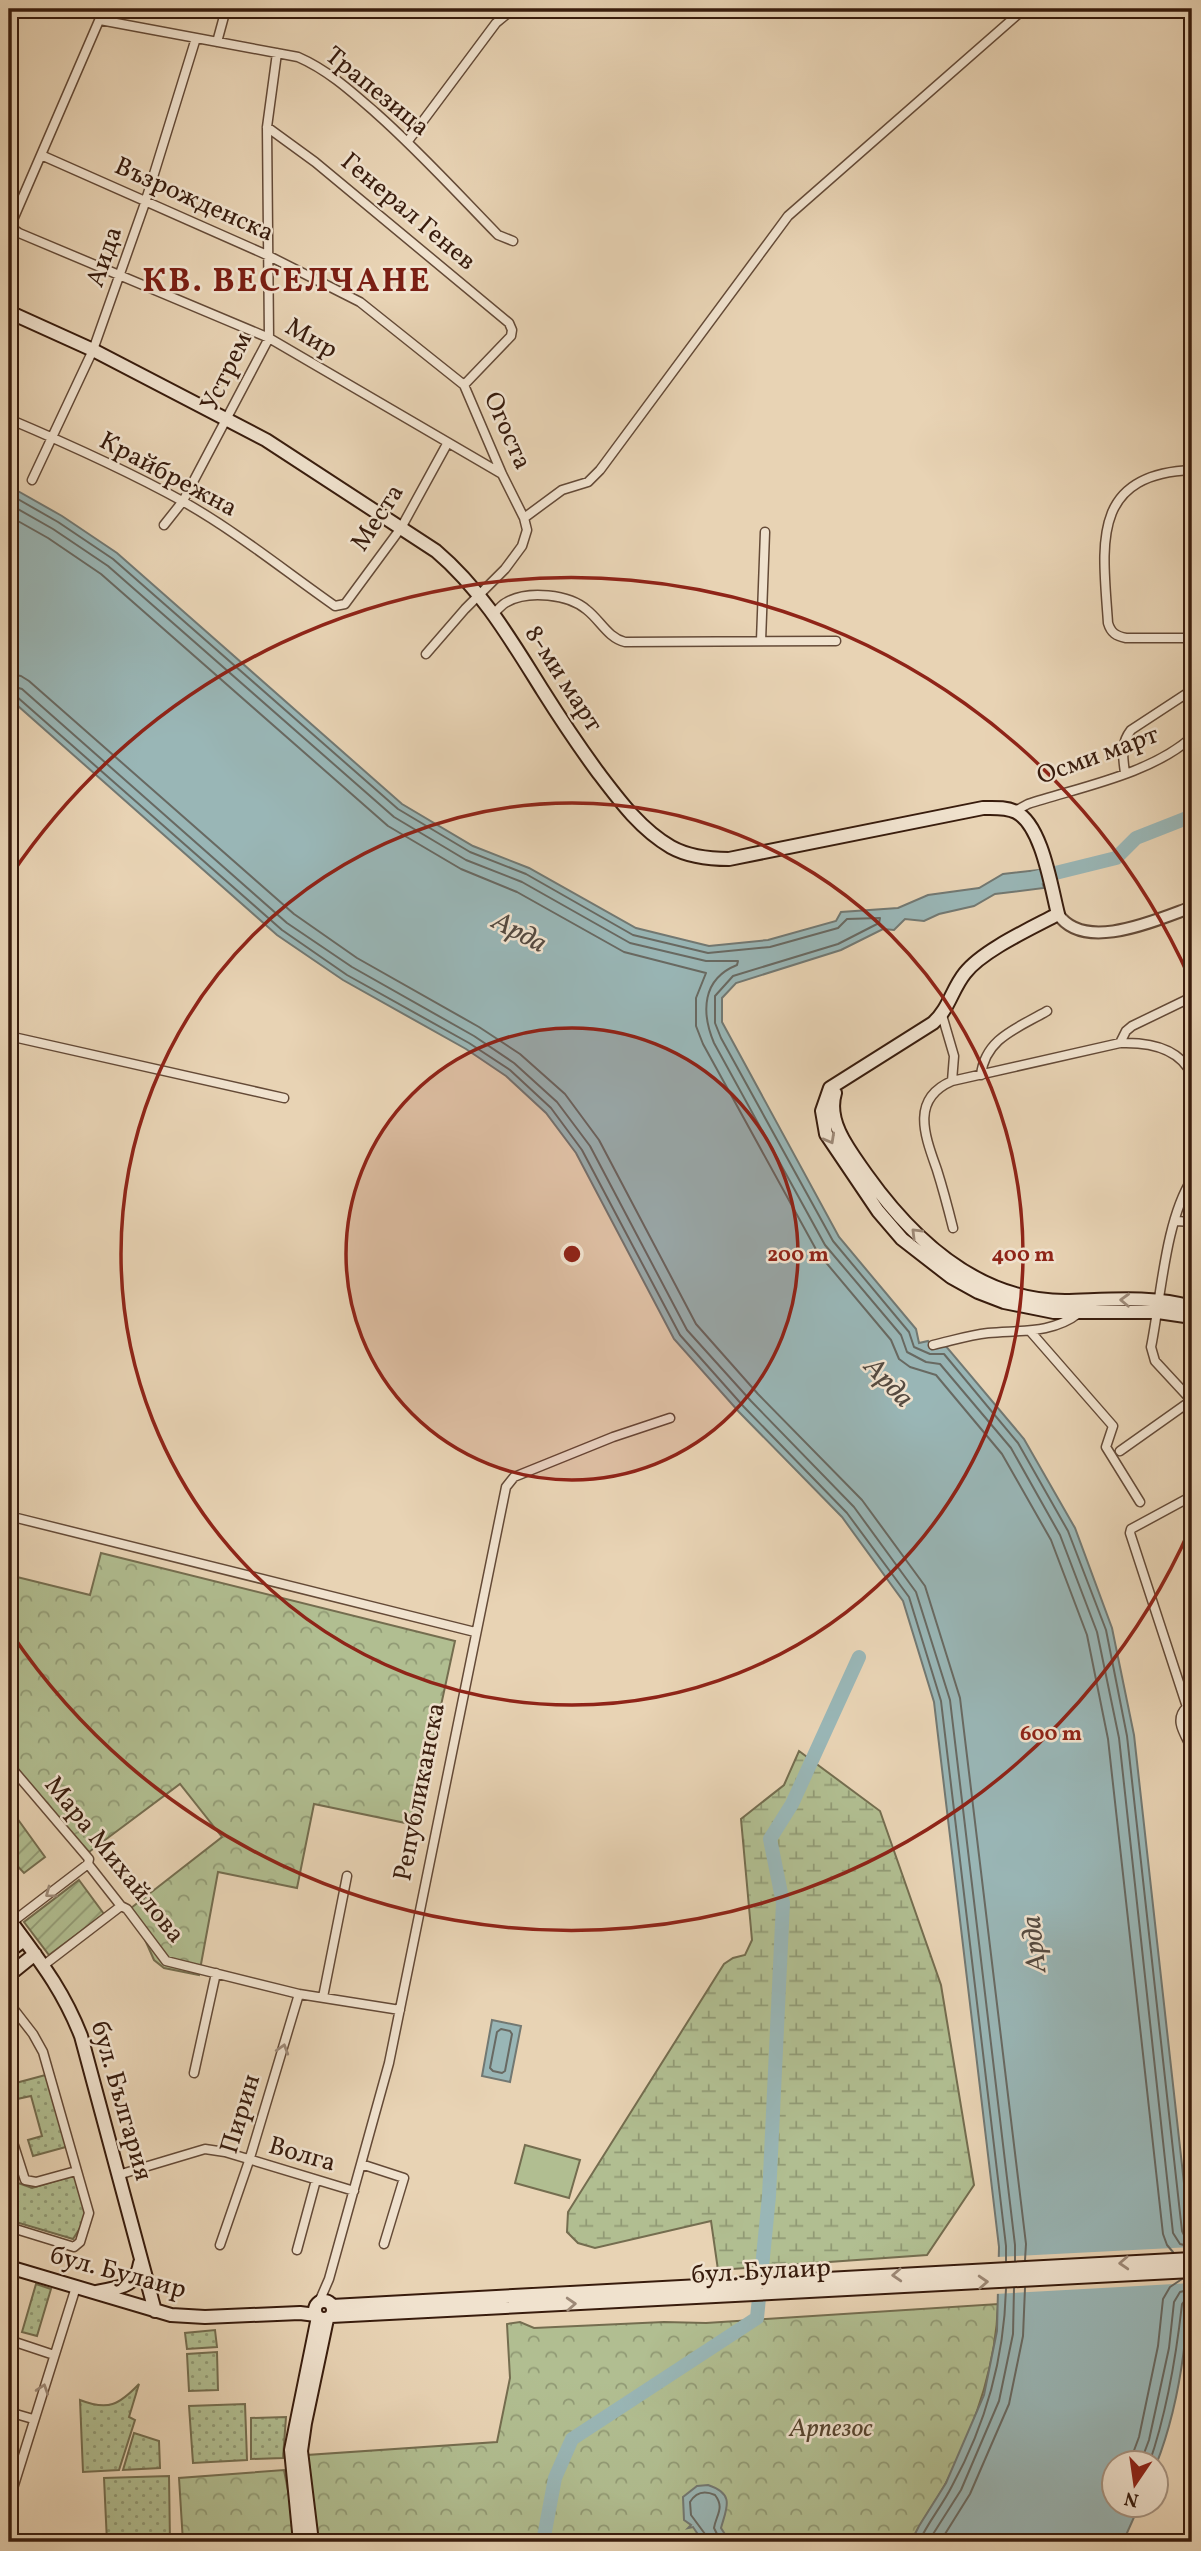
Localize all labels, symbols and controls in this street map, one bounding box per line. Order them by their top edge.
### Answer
street label: Трапезица [317,38,437,146]
street label: Генерал Генев [332,145,484,279]
street label: Възрожденска [108,149,280,251]
street label: Аида [78,222,132,292]
district label: КВ. ВЕСЕЛЧАНЕ [142,260,432,306]
street label: Мир [278,310,344,368]
street label: Устрем [192,326,262,418]
street label: Огоста [474,386,540,476]
street label: Крайбрежна [93,423,243,527]
street label: Места [343,477,413,559]
street label: 8-ми март [515,619,611,739]
street label: Осми март [1032,717,1164,795]
water label: Арда [484,902,553,964]
one-way arrow [822,1132,835,1145]
one-way arrow [911,1229,924,1242]
text: 200 m [767,1241,829,1270]
text: 400 m [992,1241,1054,1270]
centre of rings [560,1242,584,1266]
one-way arrow [1119,1292,1130,1307]
water label: Арда [853,1348,922,1417]
street label: Републиканска [385,1700,455,1884]
text: 600 m [1020,1720,1082,1749]
street label: Мара Михайлова [35,1769,193,1951]
one-way arrow [45,1885,58,1898]
water label: Арда [1013,1913,1057,1976]
street label: бул. България [81,2017,161,2185]
one-way arrow [274,2043,289,2055]
street label: Пирин [212,2070,270,2158]
street label: Волга [264,2128,340,2182]
street label: бул. Булаир [46,2238,190,2308]
street label: бул. Булаир [690,2250,832,2294]
one-way arrow [1118,2255,1129,2270]
one-way arrow [891,2267,902,2282]
one-way arrow [978,2275,989,2290]
one-way arrow [565,2297,576,2312]
one-way arrow [35,2383,49,2395]
park label: Арпезос [788,2411,873,2447]
north arrow [1100,2450,1170,2520]
text: N [1122,2484,1141,2513]

